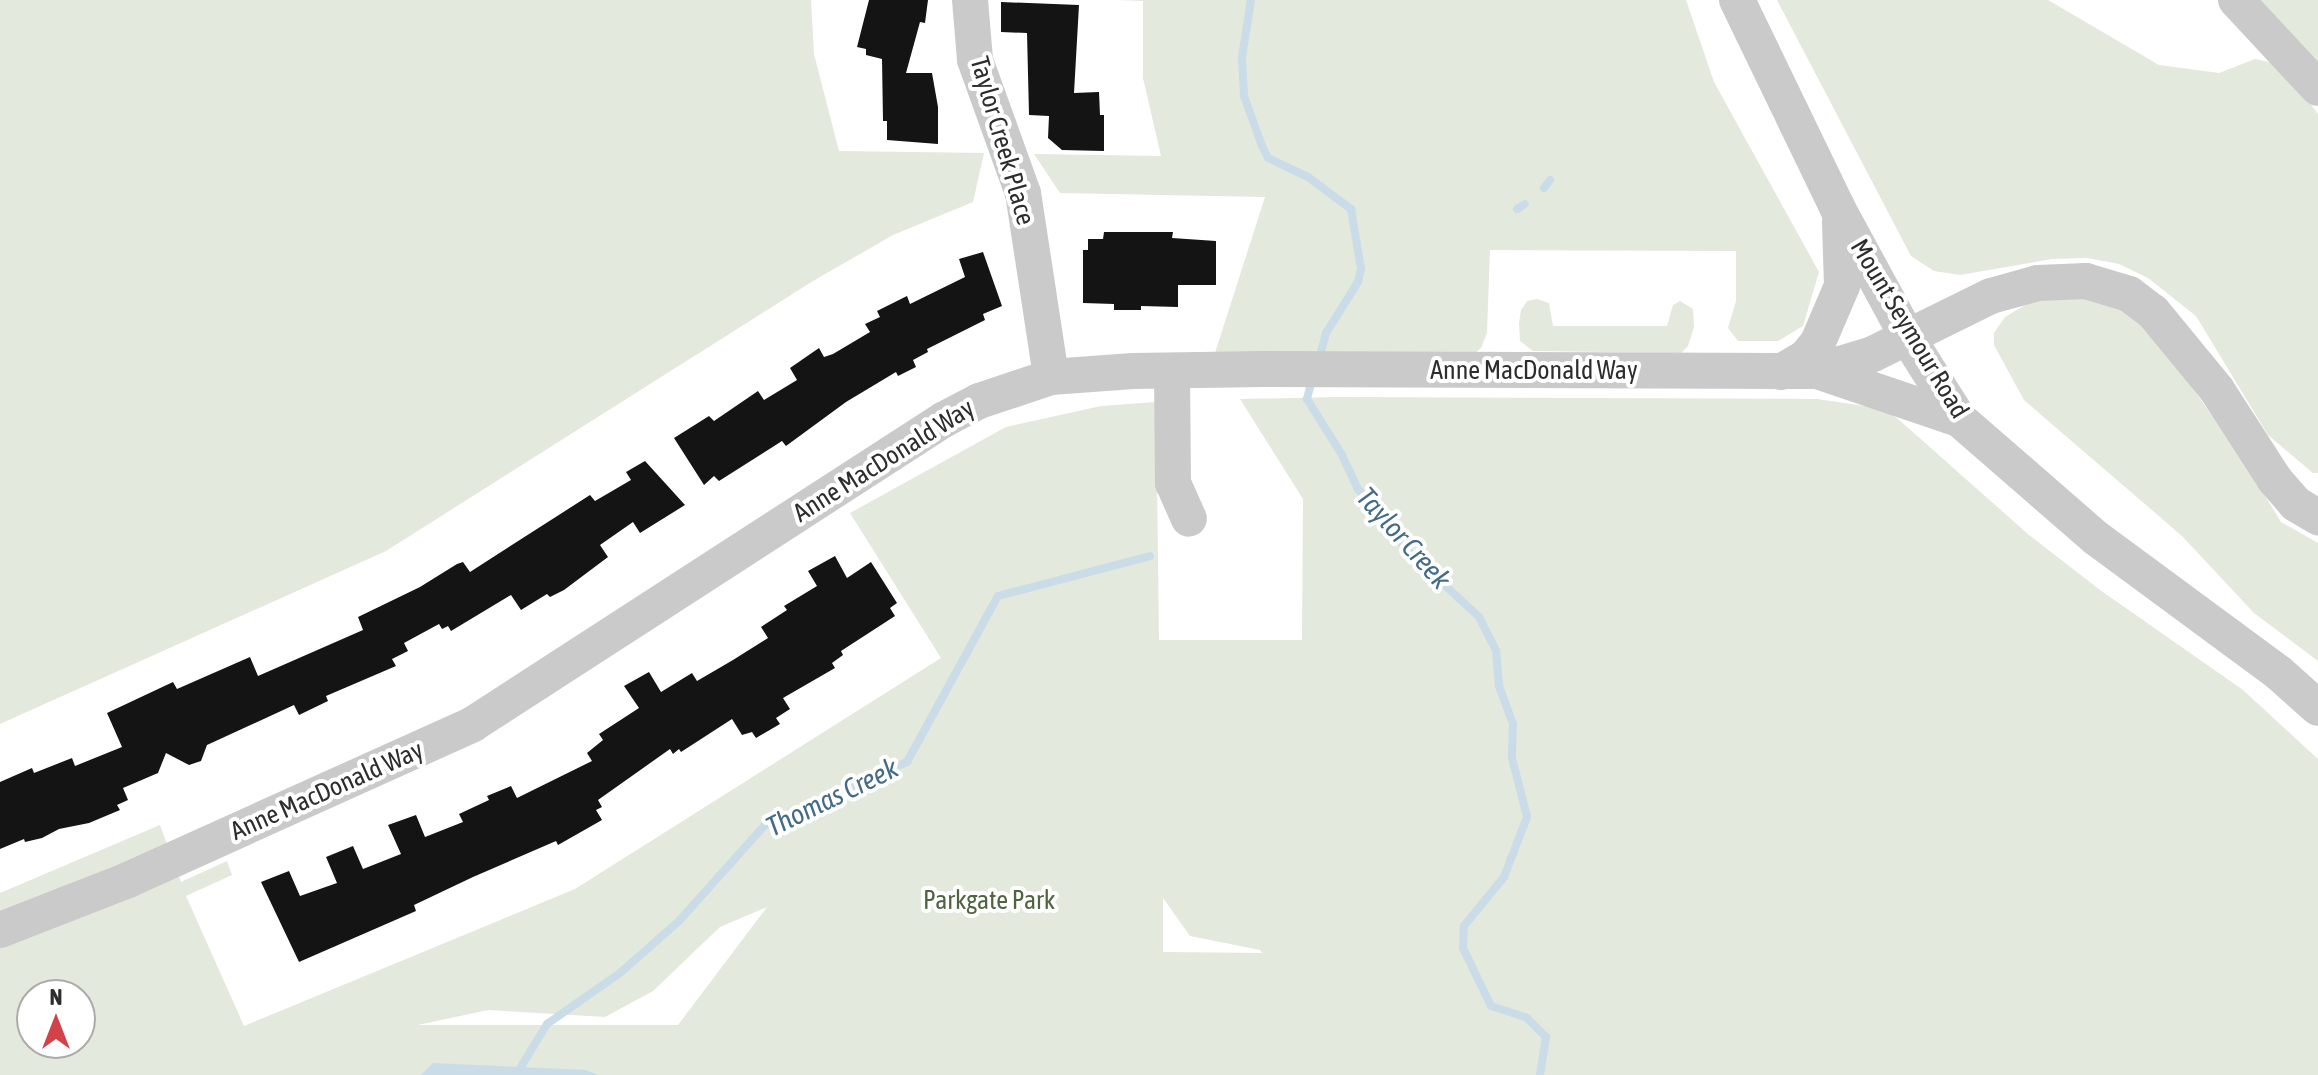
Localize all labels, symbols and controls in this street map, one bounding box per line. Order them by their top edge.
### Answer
street label: Taylor Creek Place [963,53,1041,229]
street label: Mount Seymour Road [1843,234,1975,424]
street label: Anne MacDonald Way [1430,355,1638,387]
street label: Anne MacDonald Way [788,393,980,529]
water label: Taylor Creek [1350,480,1458,596]
street label: Anne MacDonald Way [226,735,428,847]
water label: Thomas Creek [761,751,903,843]
park label: Parkgate Park [923,885,1055,917]
north arrow [16,979,96,1059]
text: N [50,984,62,1010]

